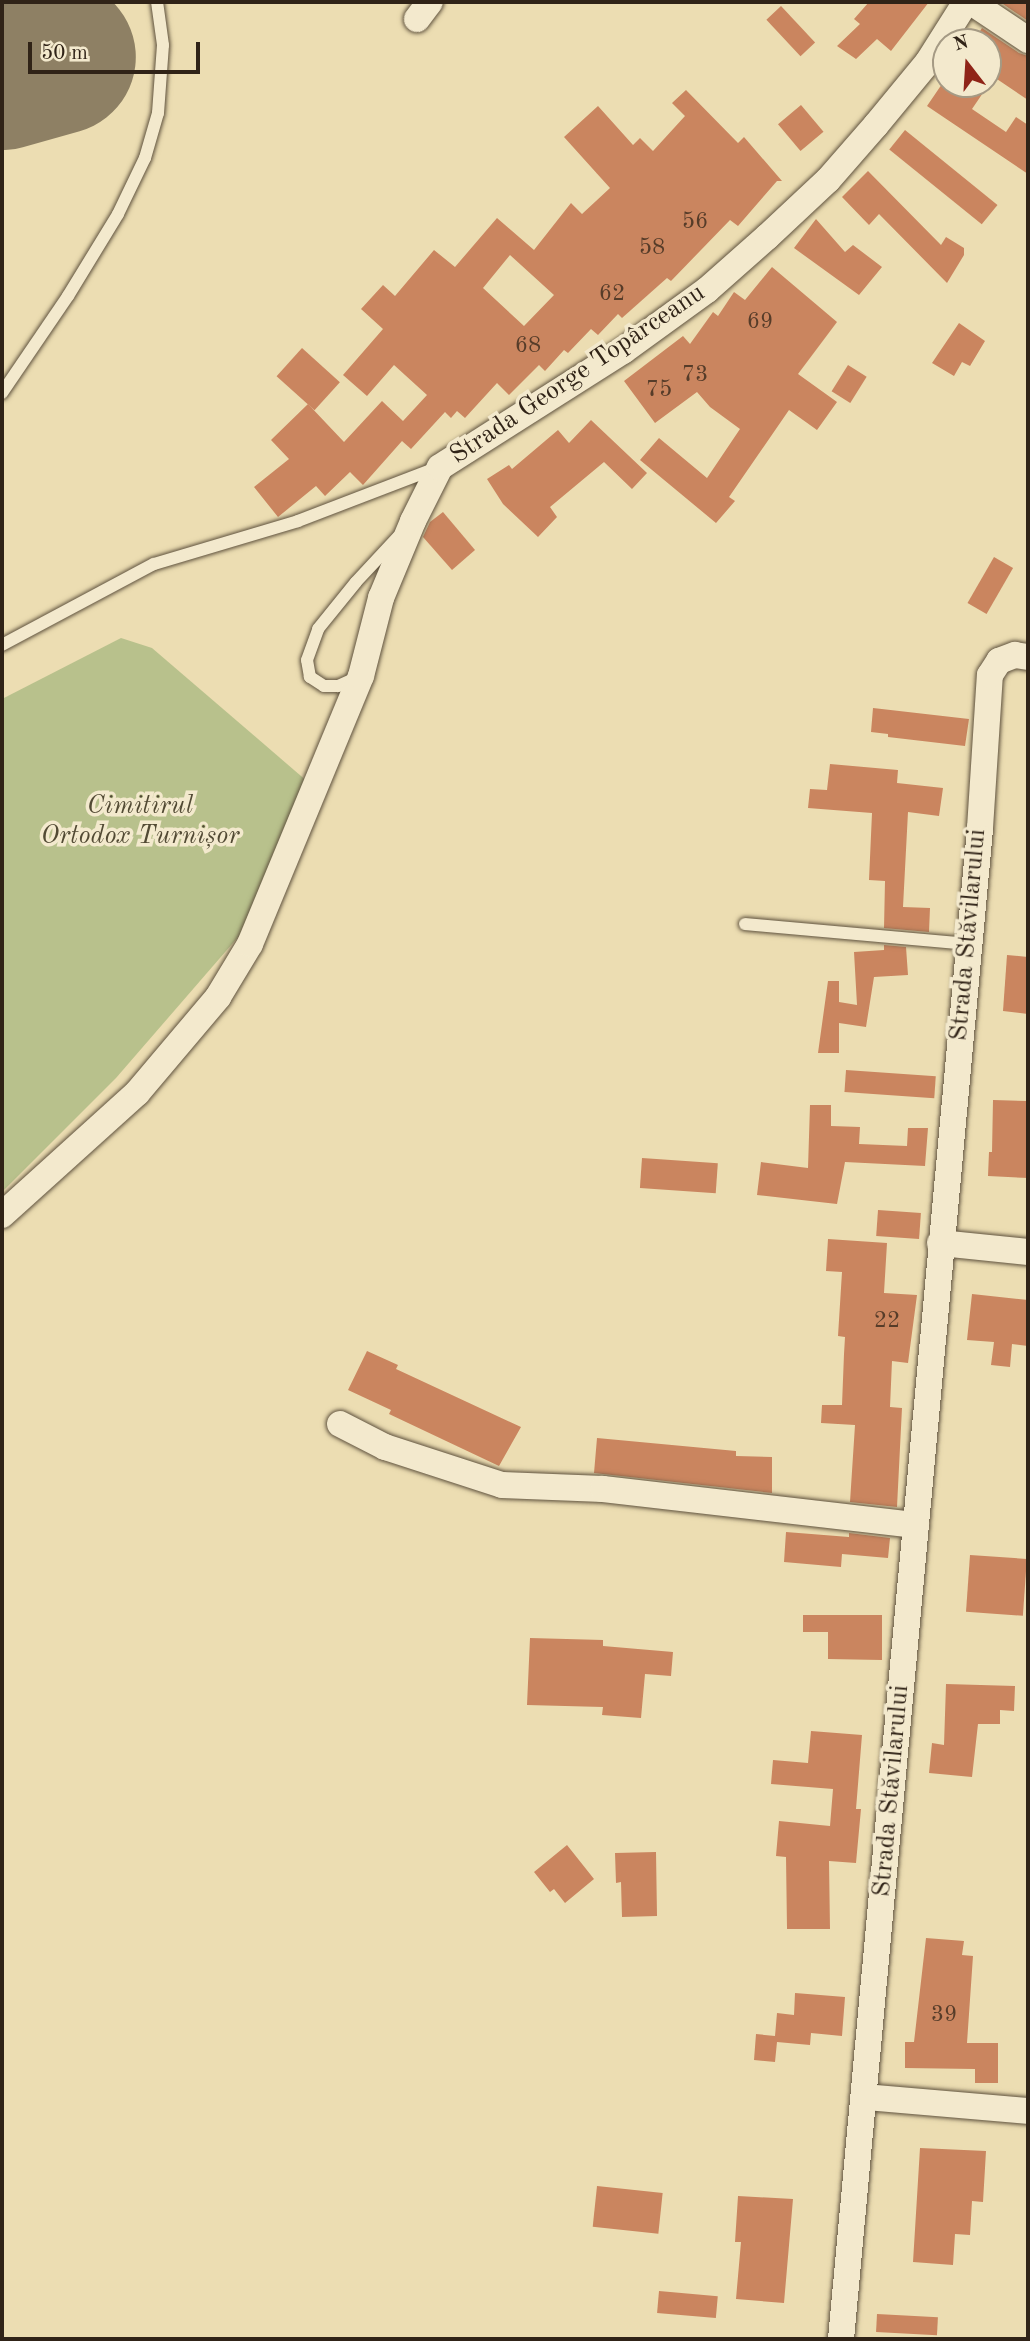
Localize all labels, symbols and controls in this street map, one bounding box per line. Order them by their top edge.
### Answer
scale bar [32,28,203,72]
north arrow [932,28,1002,98]
text: N [952,33,971,56]
text: 50 m [41,43,88,64]
house number: 56 [682,208,708,236]
house number: 58 [639,234,665,262]
street label: Strada George Topârceanu [445,278,711,472]
house number: 62 [599,280,625,308]
house number: 69 [747,308,773,336]
house number: 68 [515,332,541,360]
house number: 73 [682,361,708,389]
house number: 75 [646,376,672,404]
park label: Cimitirul Ortodox Turnișor [41,791,239,852]
street label: Strada Stăvilarului [944,828,994,1042]
house number: 22 [874,1307,900,1335]
street label: Strada Stăvilarului [867,1684,917,1898]
house number: 39 [931,2001,957,2029]

